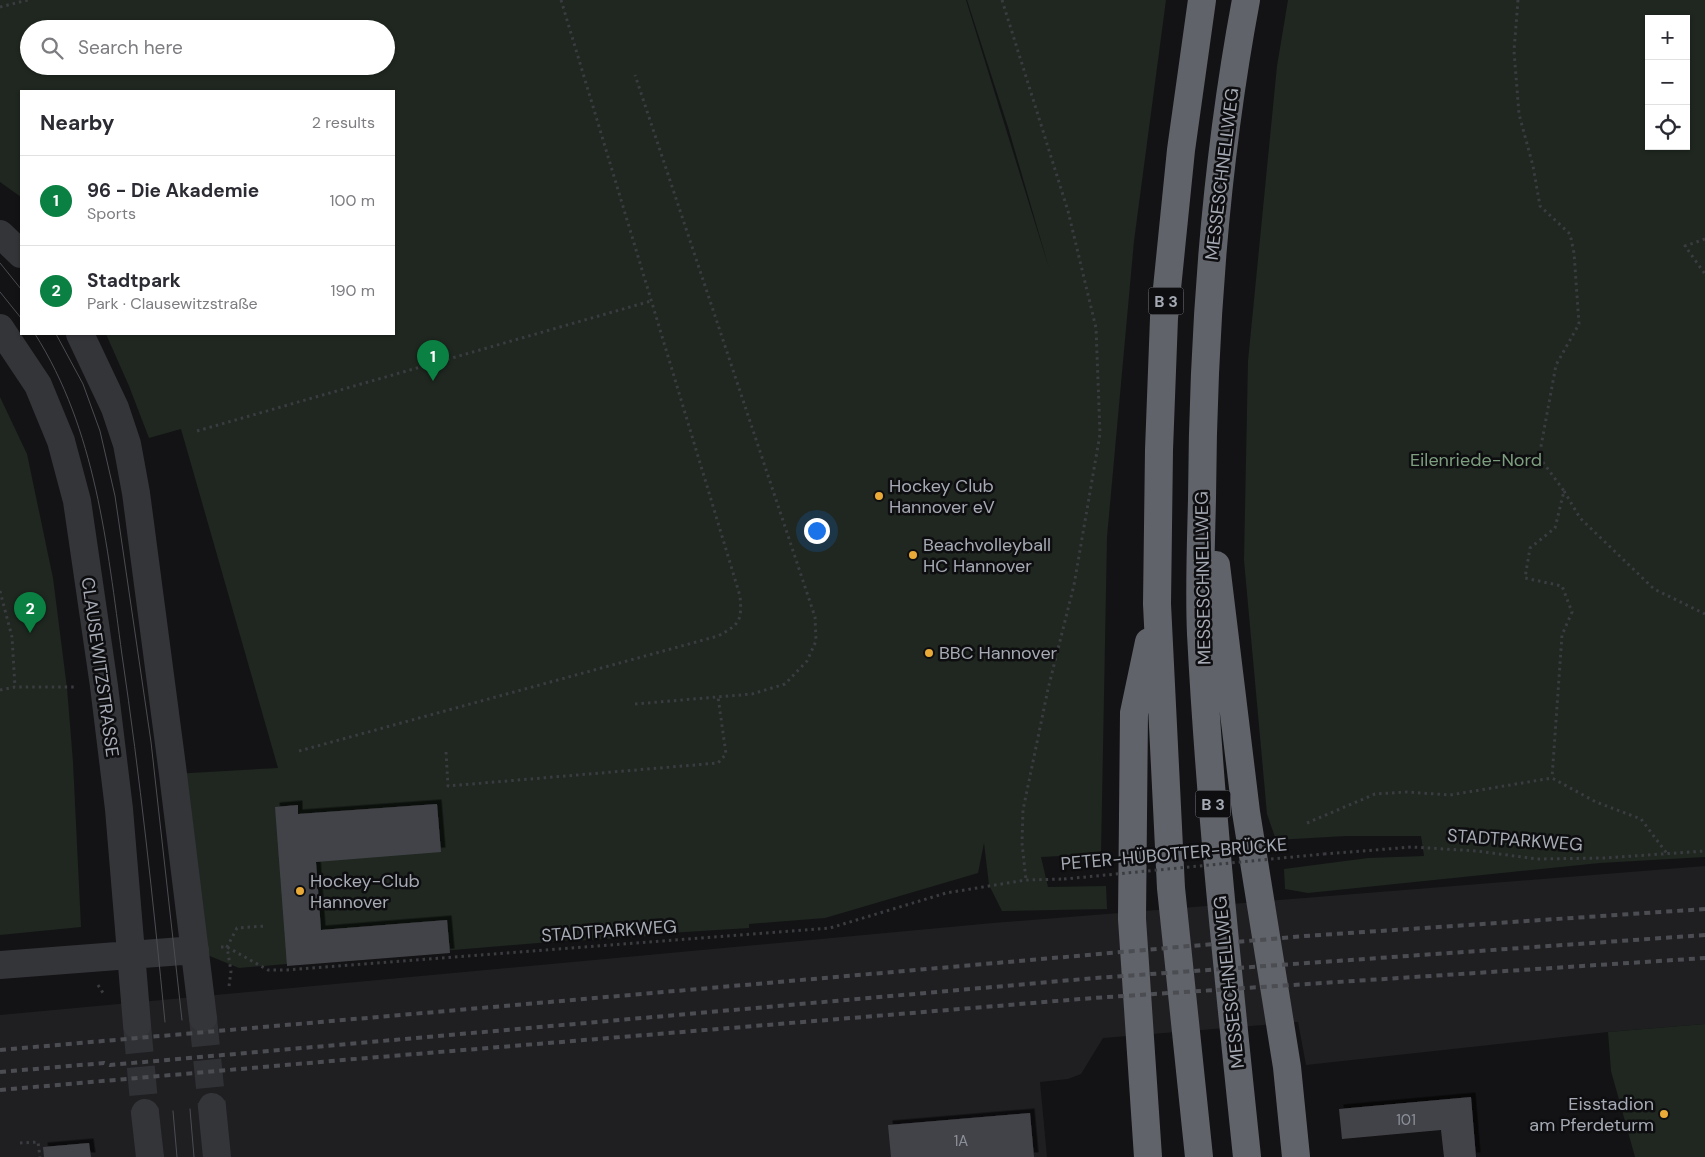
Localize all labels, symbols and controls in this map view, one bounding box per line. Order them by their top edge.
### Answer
map controls [1645,15,1690,150]
button: + [1645,15,1690,60]
search box [20,20,395,75]
icon: search [38,34,66,62]
text: Search here [78,35,183,60]
button: − [1645,60,1690,105]
street label: MESSESCHNELLWEG [1200,86,1244,262]
button: locate [1645,105,1690,150]
text: Nearby [40,109,114,137]
text: 2 results [312,112,375,133]
text: 96 - Die Akademie [87,178,259,203]
text: 1 [53,190,59,211]
text: 100 m [330,190,375,211]
text: Sports [87,203,136,224]
text: Stadtpark [87,268,181,293]
text: 2 [51,280,61,301]
text: 190 m [331,280,375,301]
road number: B 3 [1148,288,1184,314]
text: Park · Clausewitzstraße [87,293,258,314]
pin: 1 [417,340,449,381]
park label: Eilenriede-Nord [1410,448,1542,472]
place label: Hockey Club Hannover eV [889,474,995,519]
marker: Hockey Club Hannover eV [873,490,885,502]
street label: MESSESCHNELLWEG [1189,491,1217,665]
your location [804,518,830,544]
place label: Beachvolleyball HC Hannover [923,533,1051,578]
marker: Beachvolleyball HC Hannover [907,549,919,561]
street label: CLAUSEWITZSTRASSE [75,575,125,759]
pin: 2 [14,592,46,633]
place label: BBC Hannover [939,641,1058,665]
marker: BBC Hannover [923,647,935,659]
road number: B 3 [1196,791,1230,818]
street label: STADTPARKWEG [1446,823,1584,857]
street label: PETER-HÜBOTTER-BRÜCKE [1060,832,1288,876]
place label: Hockey-Club Hannover [310,869,420,914]
marker: Hockey-Club Hannover [294,885,306,897]
street label: MESSESCHNELLWEG [1208,894,1250,1070]
street label: STADTPARKWEG [540,914,678,948]
place label: Eisstadion am Pferdeturm [1529,1092,1654,1137]
marker: Eisstadion am Pferdeturm [1658,1108,1670,1120]
house number: 101 [1396,1110,1416,1130]
house number: 1A [954,1131,968,1151]

